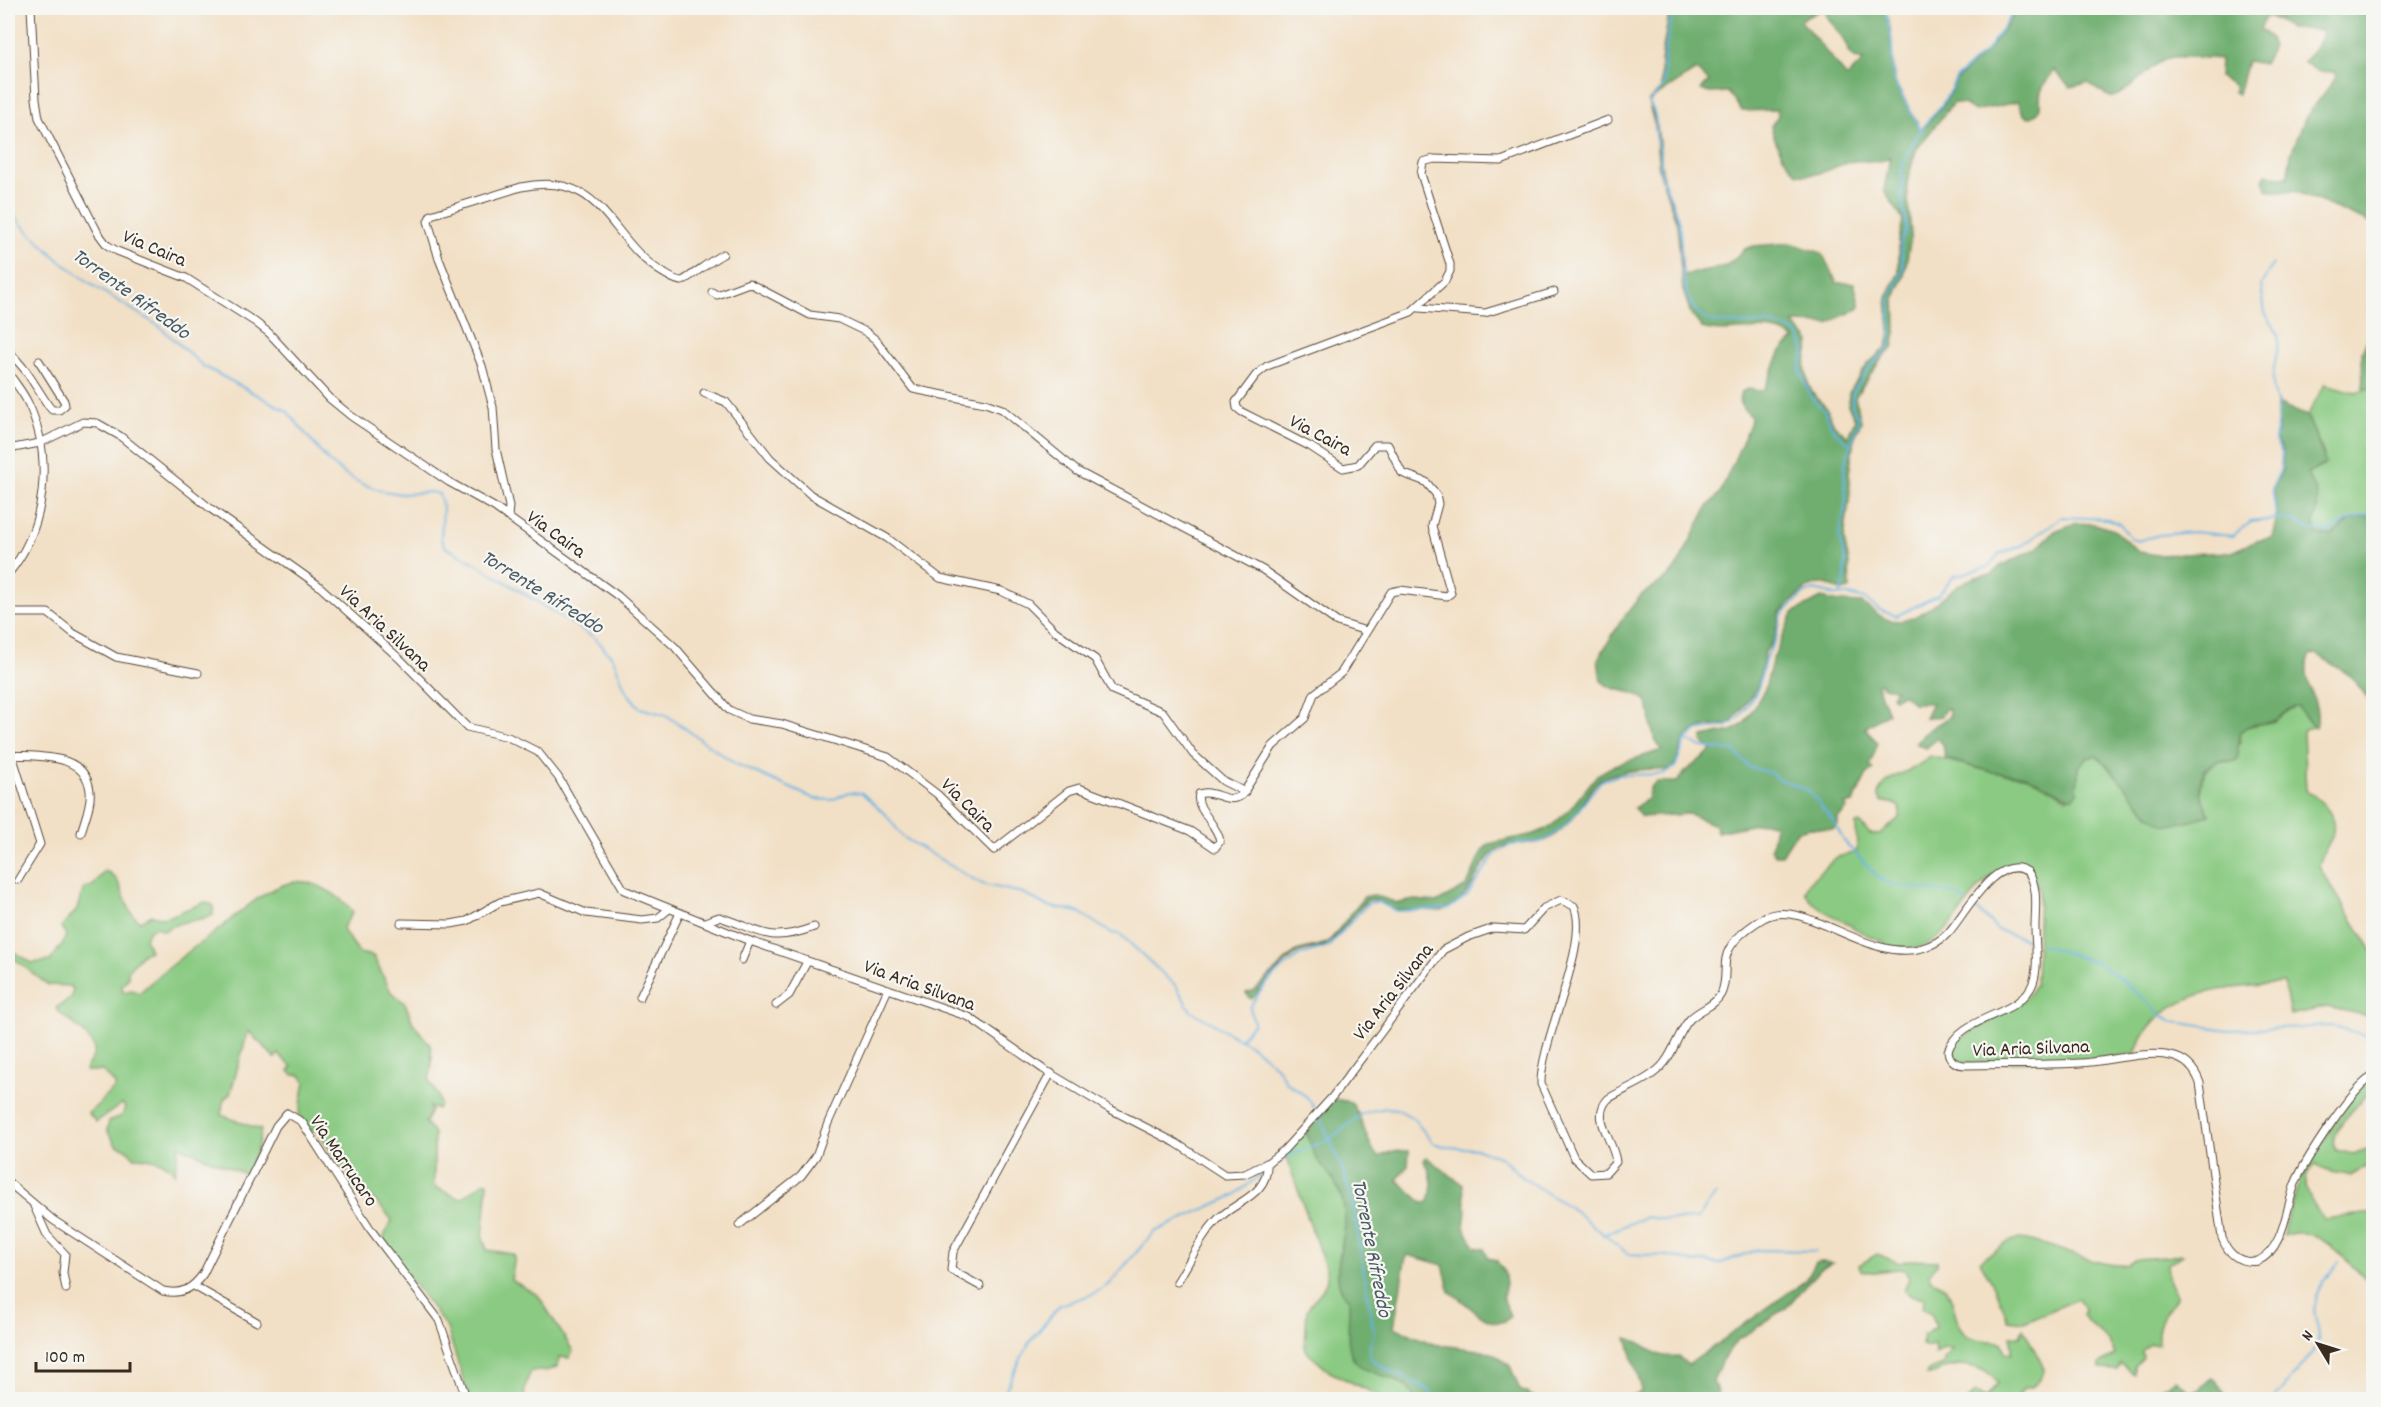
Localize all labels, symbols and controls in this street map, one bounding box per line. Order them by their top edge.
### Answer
street label: Via Caira [118,224,191,276]
water label: Torrente Rifreddo [65,242,197,350]
street label: Via Caira [1283,409,1356,465]
street label: Via Caira [520,504,591,567]
water label: Torrente Rifreddo [474,544,610,644]
street label: Via Aria Silvana [332,579,437,680]
street label: Via Caira [933,773,1001,840]
street label: Via Aria Silvana [1347,938,1442,1047]
street label: Via Aria Silvana [859,954,979,1020]
street label: Via Aria Silvana [1972,1034,2091,1066]
street label: Via Marrucaro [301,1110,384,1213]
water label: Torrente Rifreddo [1342,1177,1398,1322]
north arrow [2288,1314,2348,1374]
text: N [2297,1326,2320,1346]
scale bar [36,1335,130,1373]
text: 100 m [45,1346,85,1371]

